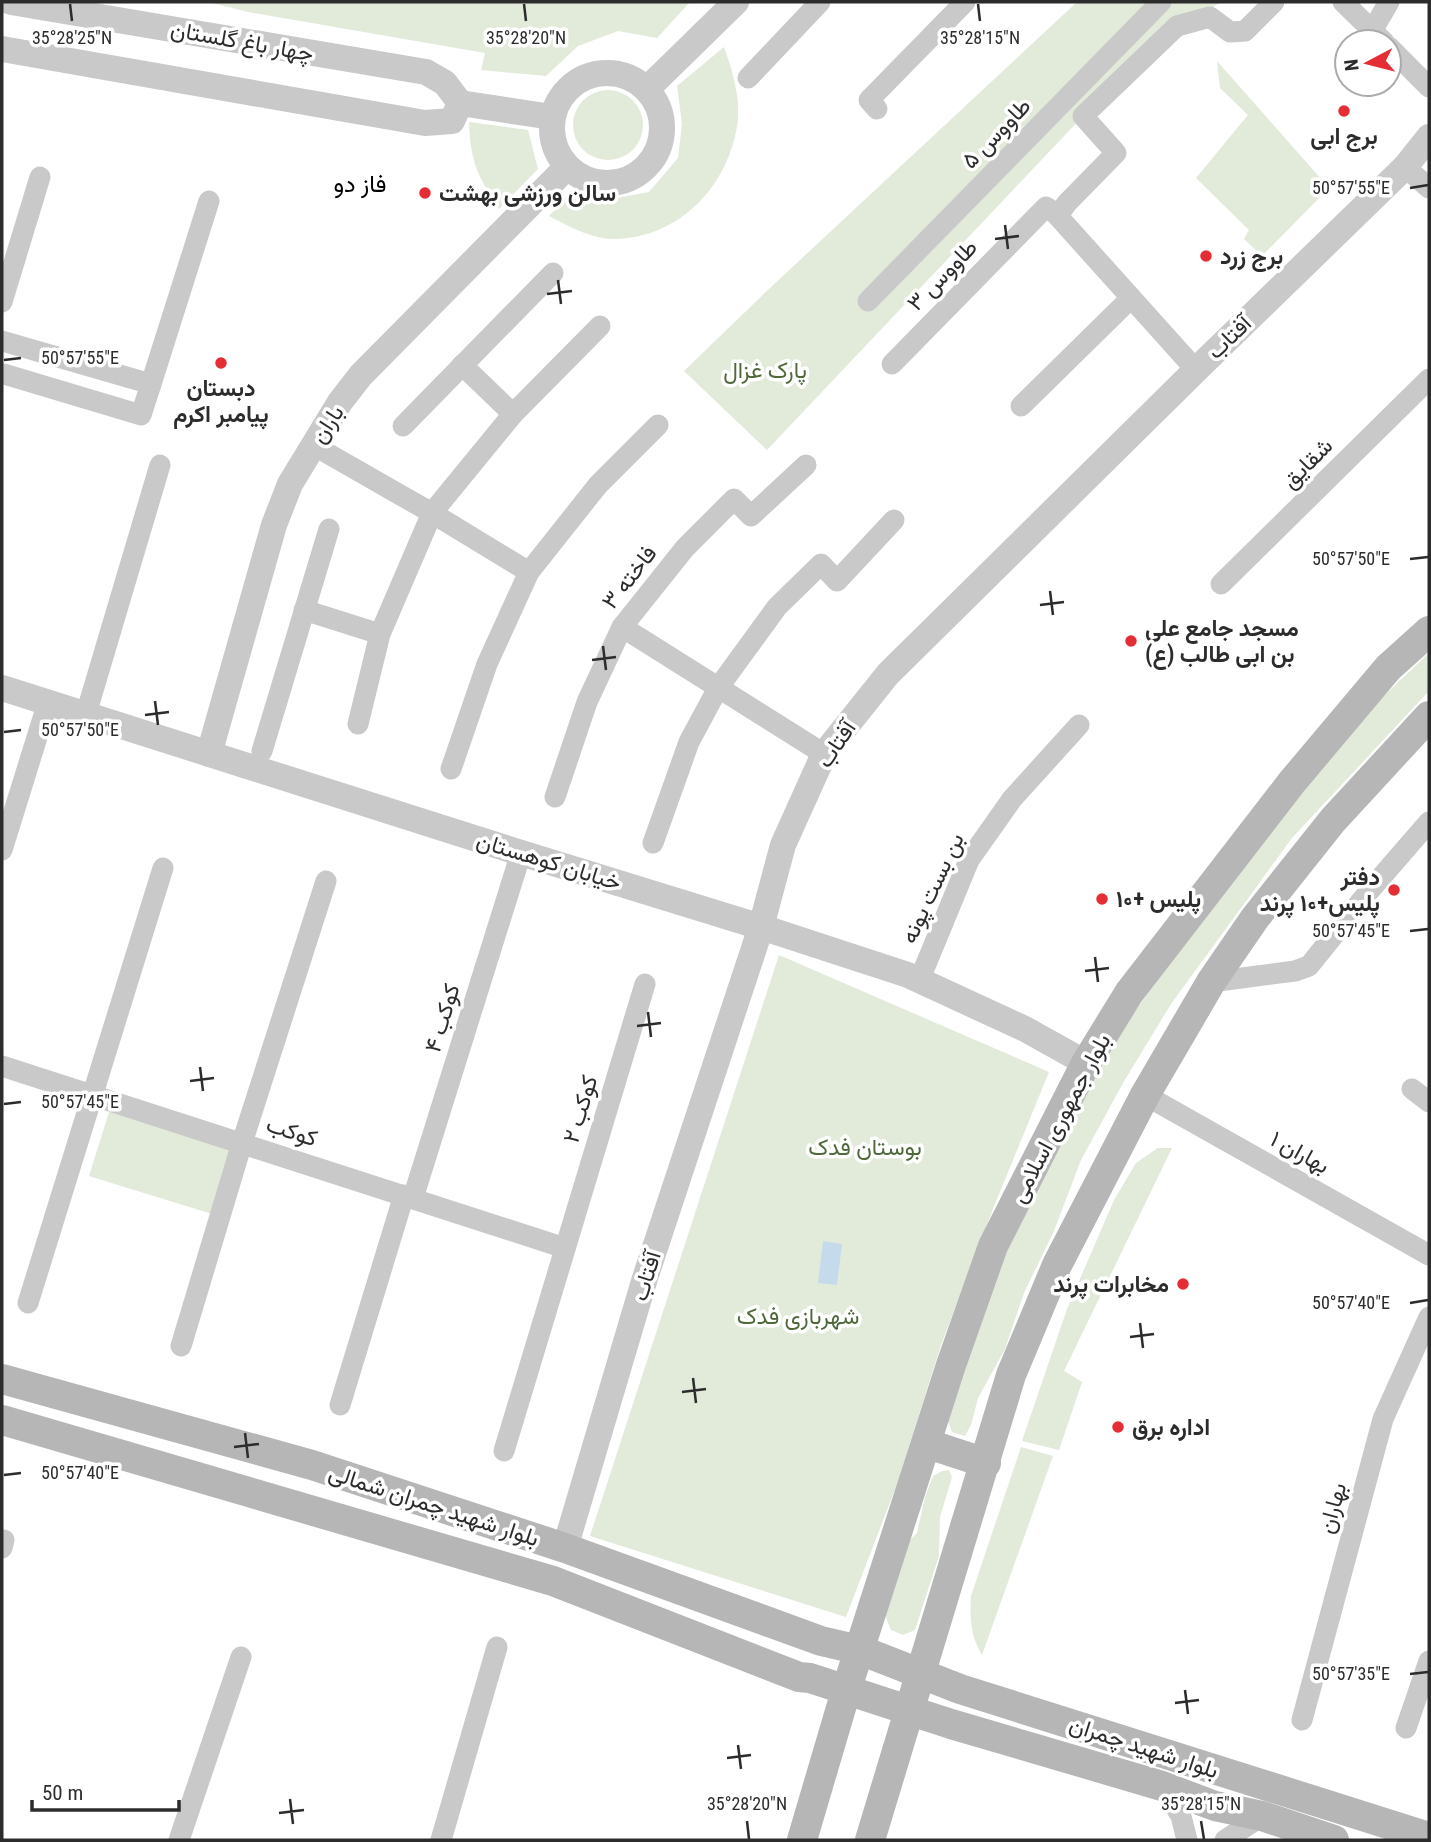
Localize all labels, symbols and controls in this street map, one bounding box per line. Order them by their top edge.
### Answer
street label: چهار باغ گلستان [168,16,315,69]
text: 35°28'25"N [32,27,112,48]
text: 35°28'20"N [486,27,566,48]
text: 35°28'15"N [940,27,1020,48]
north arrow [1333,28,1403,98]
text: N [1339,58,1364,72]
street label: طاووس ۵ [956,93,1036,174]
marker: برج ابی [1336,103,1352,119]
place label: برج ابی [1310,123,1378,152]
district label: فاز دو [333,170,387,199]
text: 50°57'55"E [1312,177,1390,198]
place label: سالن ورزشی بهشت [439,180,616,208]
marker: سالن ورزشی بهشت [417,185,433,201]
street label: طاووس ۳ [902,234,983,317]
place label: برج زرد [1220,243,1283,272]
marker: برج زرد [1198,248,1214,264]
street label: آفتاب [1202,309,1258,365]
text: 50°57'55"E [41,347,119,368]
marker: دبستان پیامبر اکرم [213,355,229,371]
park label: پارک غزال [723,357,807,386]
place label: دبستان پیامبر اکرم [173,375,269,430]
street label: باران [305,400,350,449]
street label: شقایق [1276,432,1338,494]
street label: فاخته ۳ [596,540,663,614]
text: 50°57'50"E [1312,548,1390,569]
place label: مسجد جامع علی بن ابی طالب (ع) [1145,615,1299,670]
marker: مسجد جامع علی بن ابی طالب (ع) [1123,633,1139,649]
street label: آفتاب [811,714,863,773]
text: 50°57'50"E [41,719,119,740]
street label: خیابان کوهستان [473,827,624,897]
street label: بن بست پونه [895,829,972,949]
place label: دفتر پلیس+۱۰ پرند [1260,864,1380,919]
marker: دفتر پلیس+۱۰ پرند [1386,882,1402,898]
place label: پلیس +۱۰ [1116,886,1201,915]
marker: پلیس +۱۰ [1094,891,1110,907]
text: 50°57'45"E [1312,920,1390,941]
street label: کوکب ۴ [419,981,467,1056]
street label: بلوار جمهوری اسلامی [1005,1029,1117,1208]
street label: کوکب ۲ [557,1072,604,1147]
text: 50°57'45"E [41,1091,119,1112]
street label: کوکب [263,1111,321,1153]
street label: بهاران ۱ [1265,1125,1334,1180]
park label: بوستان فدک [808,1134,922,1162]
street label: آفتاب [626,1246,667,1304]
place label: مخابرات پرند [1053,1271,1169,1300]
marker: مخابرات پرند [1175,1276,1191,1292]
text: 50°57'40"E [1312,1292,1390,1313]
park label: شهربازی فدک [737,1303,859,1331]
place label: اداره برق [1132,1414,1210,1442]
marker: اداره برق [1110,1419,1126,1435]
street label: بلوار شهید چمران شمالی [325,1459,542,1554]
text: 50°57'40"E [41,1462,119,1483]
street label: بهاران [1313,1480,1353,1537]
text: 50°57'35"E [1312,1663,1390,1684]
street label: بلوار شهید چمران [1065,1711,1222,1786]
scale bar [32,1769,178,1813]
text: 50 m [42,1781,83,1805]
text: 35°28'20"N [707,1793,787,1814]
text: 35°28'15"N [1161,1793,1241,1814]

